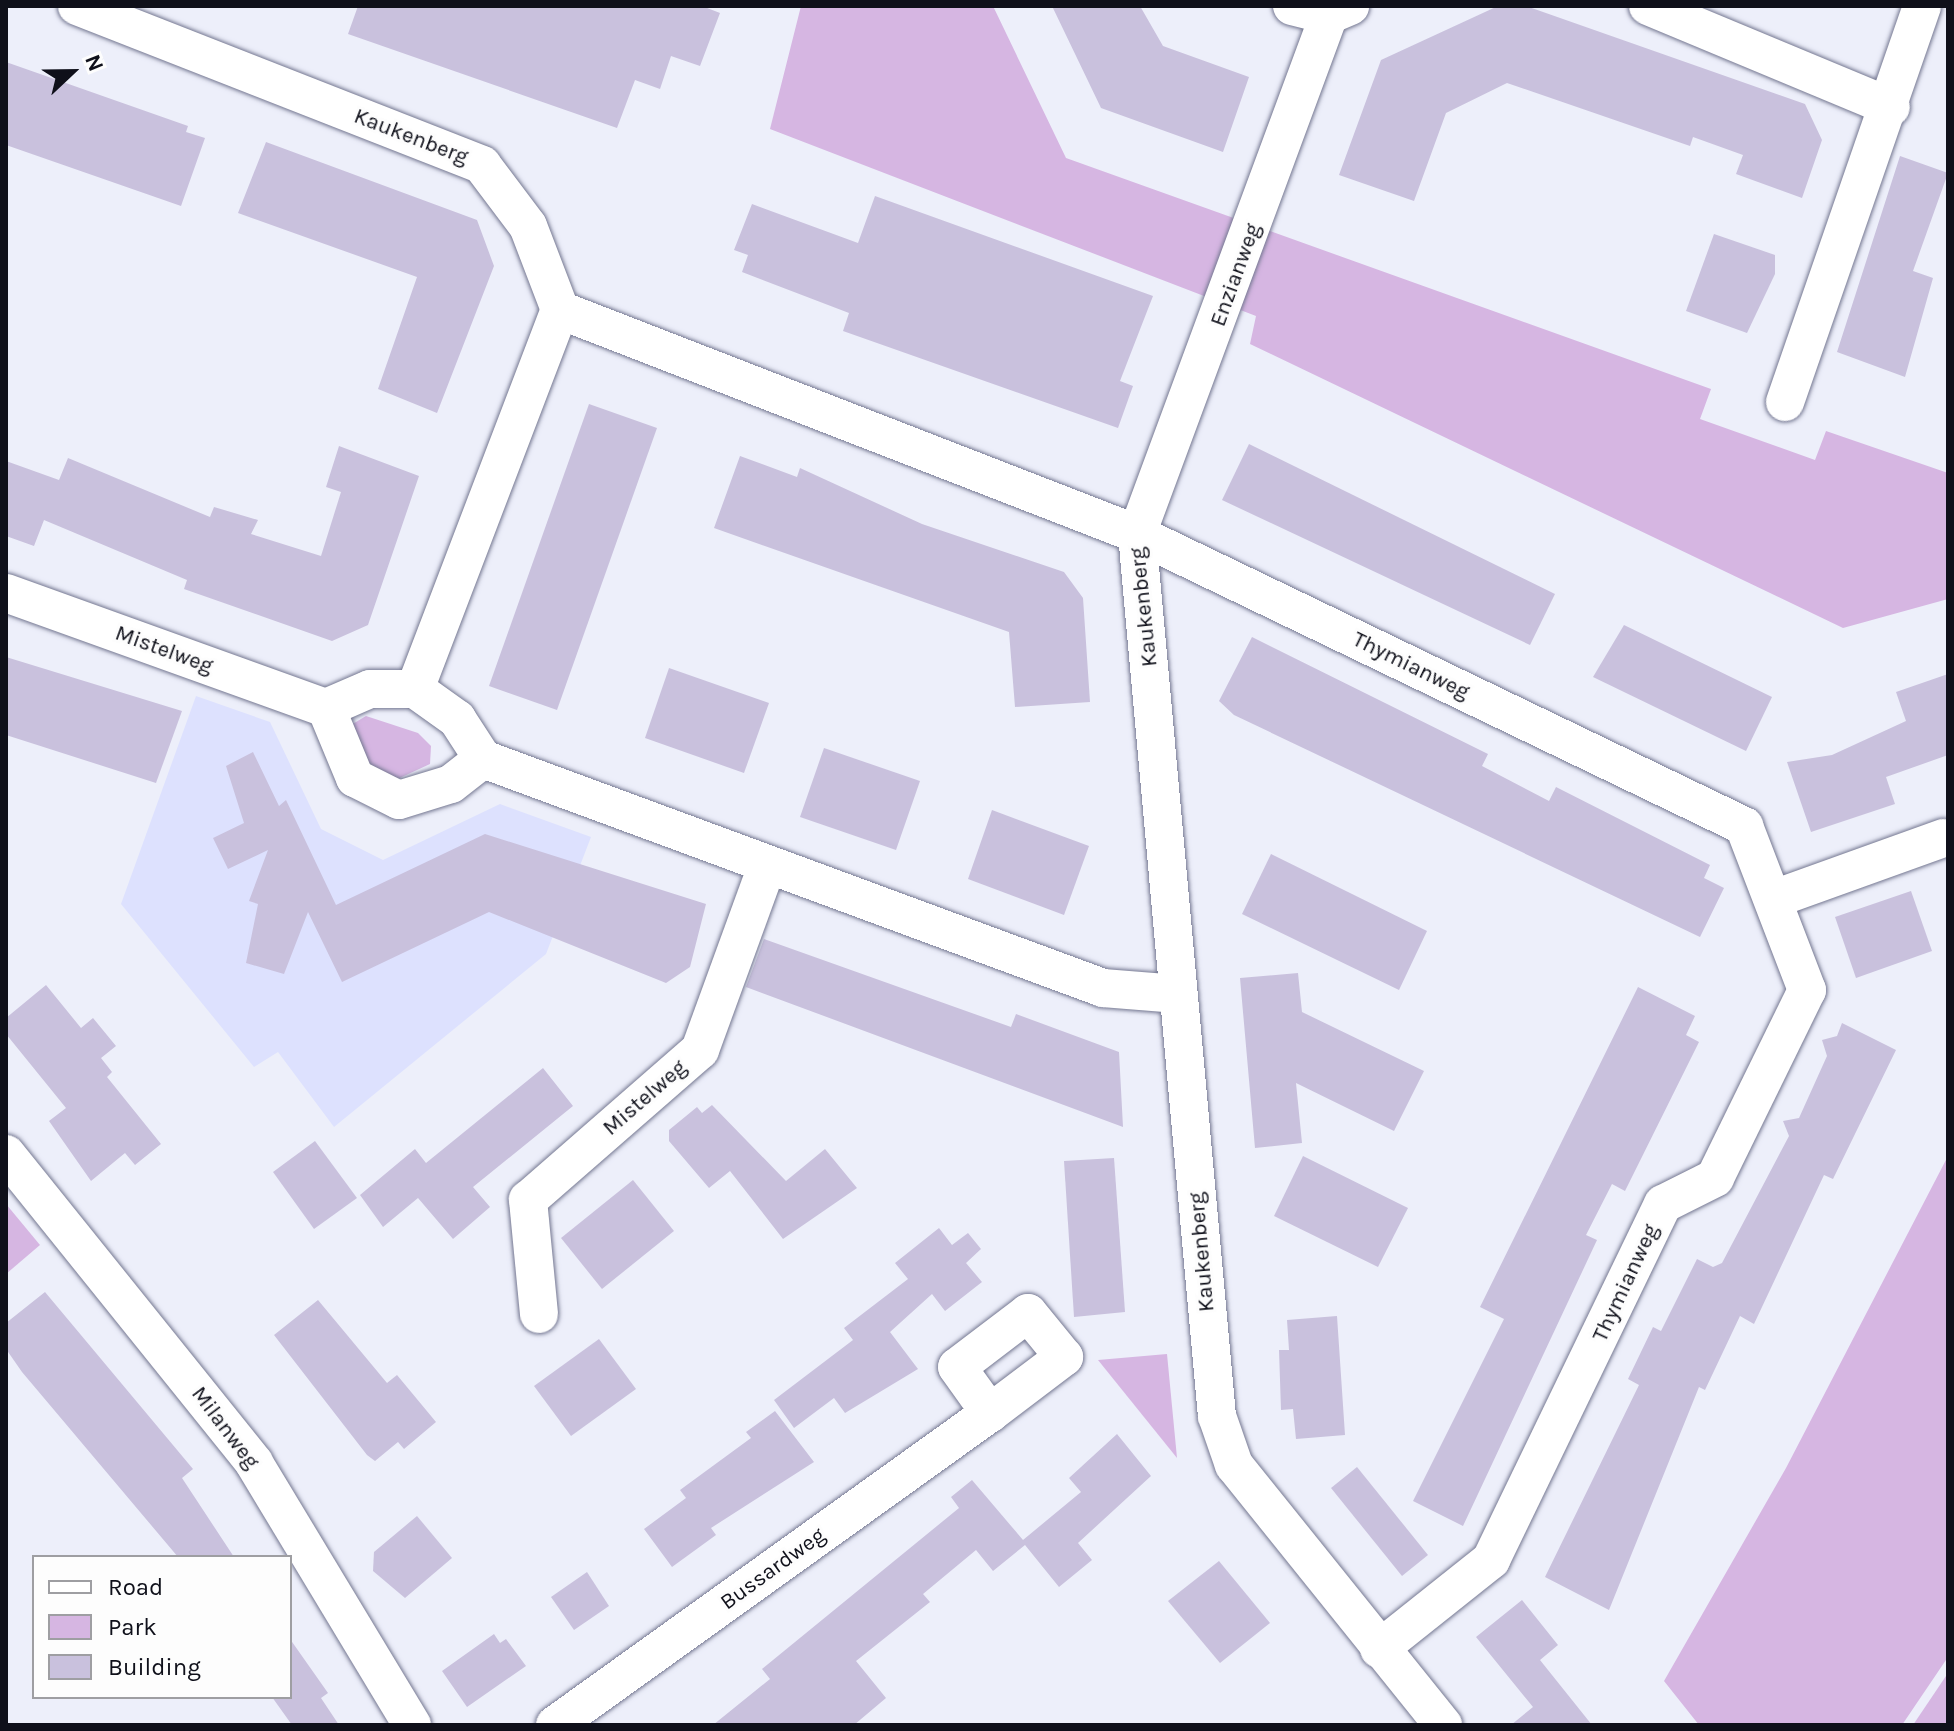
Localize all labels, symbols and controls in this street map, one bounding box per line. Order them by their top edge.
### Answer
north arrow [32,32,112,112]
text: N [79,51,109,75]
street label: Kaukenberg [350,103,472,171]
street label: Enzianweg [1205,220,1267,330]
street label: Kaukenberg [1125,546,1163,668]
street label: Mistelweg [111,620,217,680]
street label: Thymianweg [1348,626,1474,706]
street label: Mistelweg [598,1055,692,1141]
street label: Kaukenberg [1184,1191,1220,1313]
street label: Thymianweg [1587,1220,1665,1346]
street label: Milanweg [185,1382,265,1474]
street label: Bussardweg [716,1522,830,1616]
legend [32,1555,292,1699]
text: Road [108,1573,163,1601]
text: Park [108,1613,157,1641]
text: Building [108,1653,201,1681]

